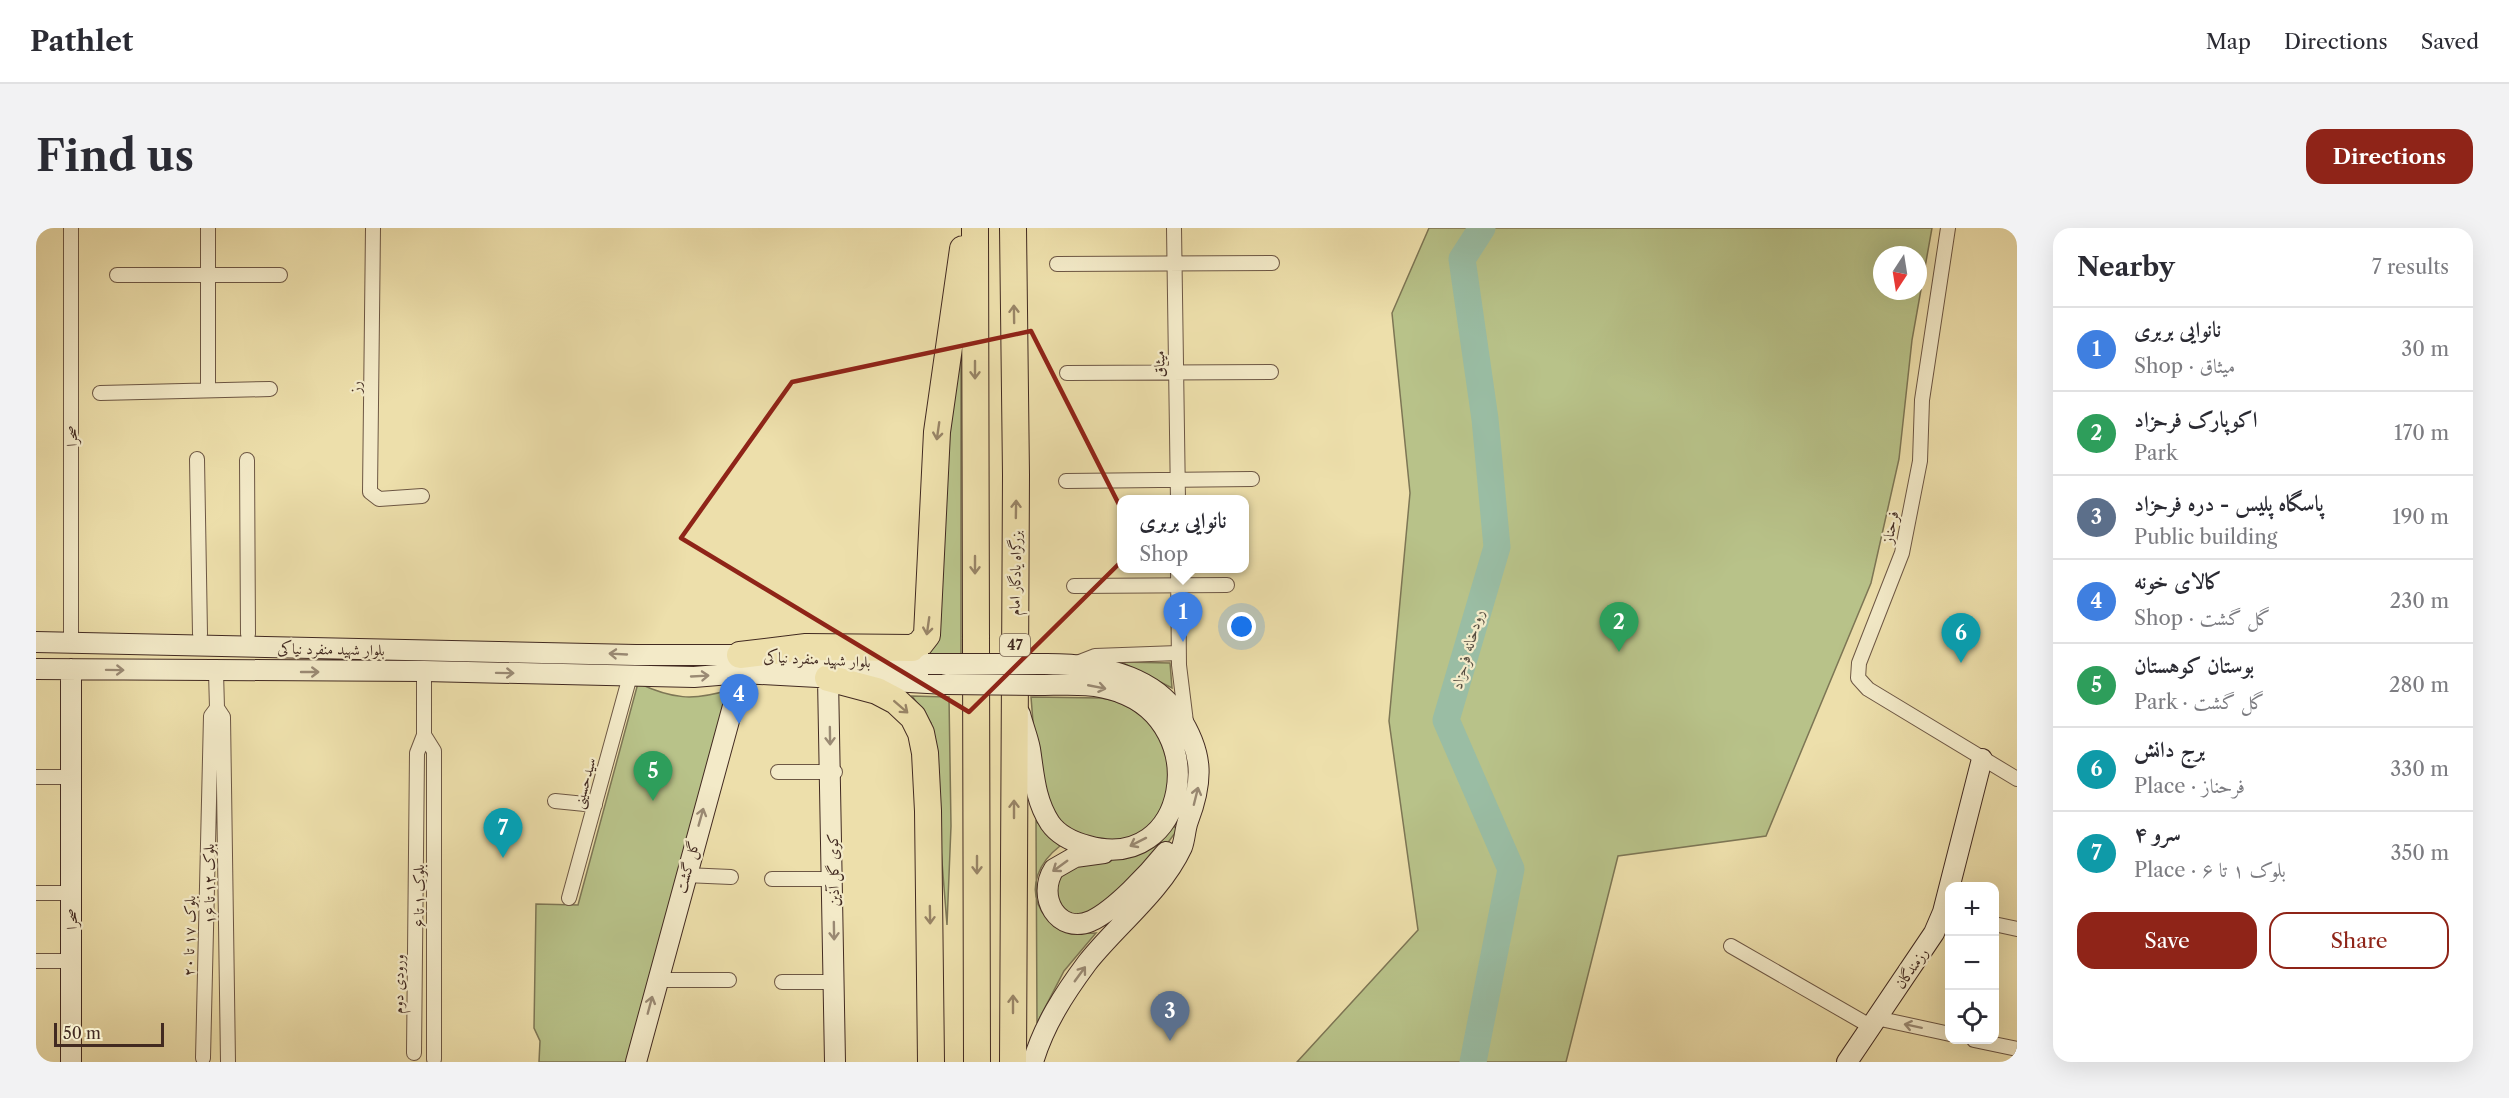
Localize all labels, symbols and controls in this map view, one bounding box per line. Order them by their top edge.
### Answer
text: Pathlet [30,24,133,58]
text: Map [2206,29,2251,54]
text: Directions [2284,29,2388,54]
text: Saved [2421,29,2479,54]
button: Directions [2306,129,2473,184]
text: Find us [36,130,194,182]
north arrow [1873,246,1927,300]
text: Nearby [2077,251,2175,283]
text: 7 results [2372,255,2449,279]
one-way arrow [1008,304,1020,324]
text: نانوایی بربری [2134,316,2221,343]
text: 1 [2092,337,2101,361]
text: 30 m [2401,337,2449,361]
street label: میثاق [1149,350,1169,378]
text: Shop · میثاق [2134,354,2235,378]
one-way arrow [969,360,981,380]
street label: رز [345,381,365,395]
text: اکوپارک فرحزاد [2134,406,2257,433]
one-way arrow [932,421,943,441]
text: 2 [2091,421,2102,445]
text: 170 m [2394,421,2449,445]
street label: صحرا [62,425,82,447]
text: Park [2134,441,2177,465]
text: پاسگاه پلیس - دره فرحزاد [2134,490,2324,517]
popup [1117,495,1249,573]
one-way arrow [1010,499,1022,519]
text: 3 [2091,505,2102,529]
text: 190 m [2392,505,2449,529]
text: نانوایی بربری [1139,507,1227,534]
street label: فرحناز [1877,509,1903,547]
text: Public building [2134,525,2277,549]
street label: بزرگراه یادگار امام [1005,530,1029,616]
text: Shop [1139,542,1188,566]
one-way arrow [969,555,981,575]
text: کالای خونه [2134,568,2222,595]
text: 4 [2091,589,2102,613]
text: 230 m [2390,589,2449,613]
pin: 1 [1164,592,1202,642]
pin: 2 [1600,602,1638,652]
text: Shop · گل گشت [2134,606,2271,630]
water label: رودخانه فرحزاد [1446,607,1489,691]
your location [1227,612,1256,641]
pin: 6 [1942,614,1980,663]
one-way arrow [922,615,933,635]
road number: 47 [1000,634,1030,656]
street label: بلوار شهید منفرد نیاکی [277,639,385,660]
street label: بلوار شهید منفرد نیاکی [763,647,871,672]
one-way arrow [608,649,628,660]
text: بوستان کوهستان [2134,652,2254,679]
one-way arrow [105,664,125,675]
one-way arrow [300,666,320,678]
one-way arrow [495,667,515,679]
one-way arrow [690,671,710,682]
text: 5 [2091,673,2102,697]
text: 280 m [2389,673,2449,697]
pin: 4 [720,674,758,724]
one-way arrow [1086,682,1106,693]
text: Park · گل گشت [2134,690,2265,714]
one-way arrow [893,700,909,713]
one-way arrow [824,726,835,746]
text: برج دانش [2134,736,2205,763]
pin: 5 [634,752,672,801]
street label: سیدحسینی [568,755,602,811]
text: 6 [2091,757,2102,781]
text: 330 m [2390,757,2449,781]
text: Place · فرحناز [2134,774,2245,798]
one-way arrow [1191,787,1203,806]
one-way arrow [1008,799,1020,819]
pin: 7 [484,808,522,858]
one-way arrow [696,808,707,827]
text: سرو ۴ [2134,820,2181,847]
street label: کوی گل آذین [823,833,844,907]
one-way arrow [1130,836,1148,848]
street label: گل گشت [671,839,704,896]
text: 7 [2091,841,2102,865]
text: 350 m [2391,841,2449,865]
street label: بلوک ۱۲ تا ۱۶ [199,843,219,925]
one-way arrow [971,855,983,875]
text: Place · بلوک ۱ تا ۶ [2134,858,2286,882]
one-way arrow [1052,859,1068,872]
street label: بلوک ۱ تا ۶ [409,864,428,928]
map controls [1945,882,1999,1044]
button: + [1945,882,1999,936]
street label: بلوک ۱۷ تا ۲۰ [179,895,199,977]
one-way arrow [924,904,936,924]
street label: صحرا [62,908,82,930]
button: Save [2077,912,2257,969]
button: Share [2269,912,2449,969]
one-way arrow [828,921,840,941]
button: − [1945,936,1999,990]
street label: رزمندگان [1890,944,1932,992]
street label: ورودی دوم [388,954,412,1014]
one-way arrow [1073,966,1086,982]
button: locate [1945,990,1999,1044]
pin: 3 [1150,992,1190,1041]
one-way arrow [1007,994,1019,1014]
one-way arrow [645,996,657,1015]
scale bar [54,1020,164,1048]
one-way arrow [1904,1020,1923,1031]
text: 50 m [63,1023,101,1043]

